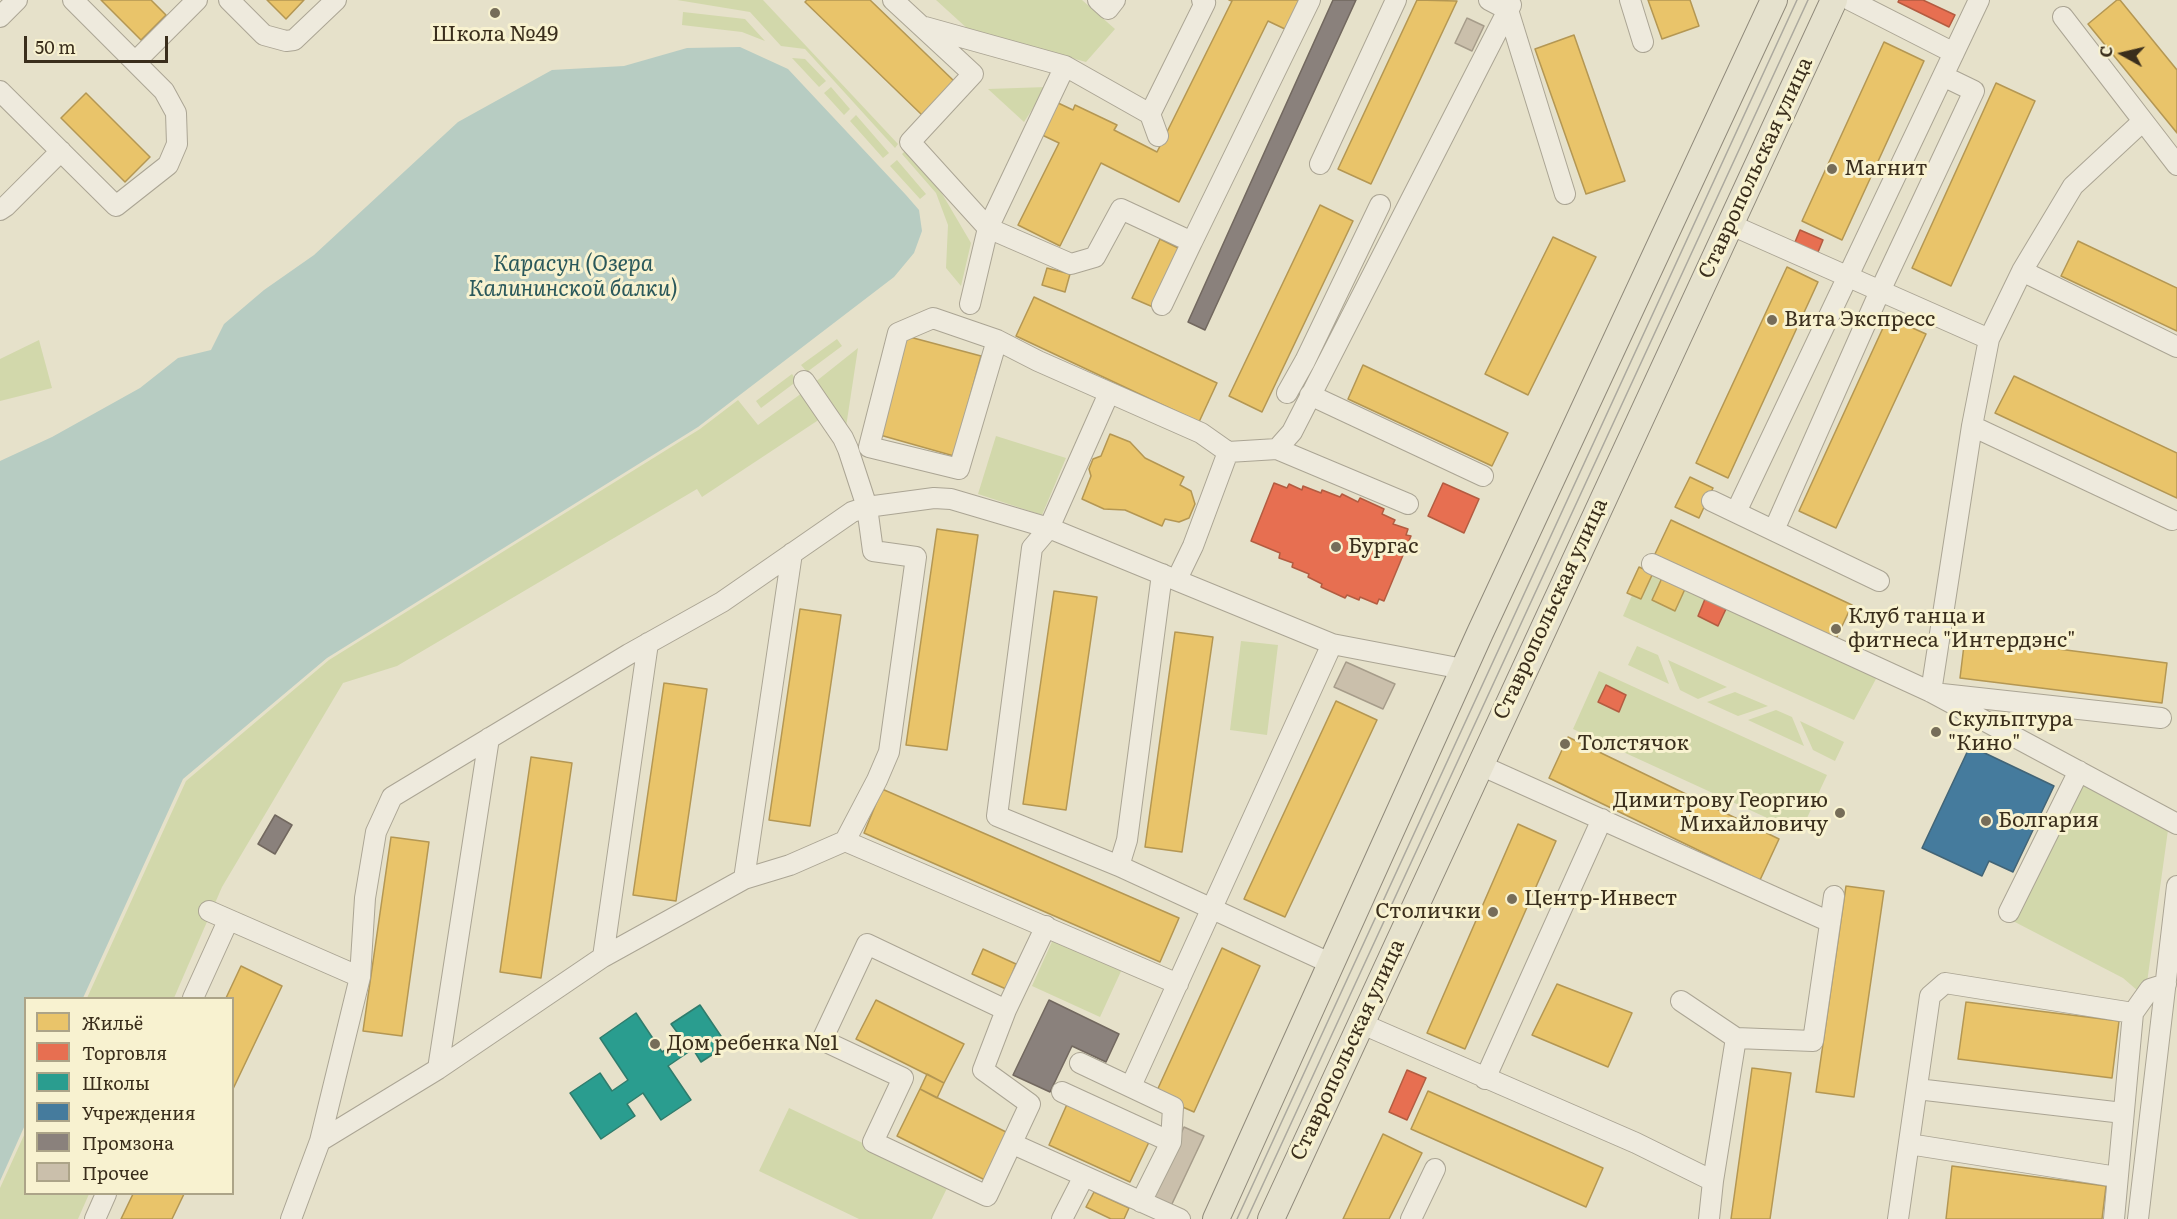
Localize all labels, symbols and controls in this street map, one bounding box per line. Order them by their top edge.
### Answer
marker: Школа №49 [488,6,502,20]
place label: Школа №49 [432,22,558,48]
scale bar [27,24,171,62]
north arrow [2093,24,2153,84]
text: 50 m [35,33,76,60]
text: С [2093,44,2118,59]
street label: Ставропольская улица [1694,53,1818,283]
place label: Магнит [1844,156,1928,182]
marker: Магнит [1825,162,1839,176]
water label: Карасун (Озера Калининской балки) [468,252,678,304]
place label: Вита Экспресс [1784,307,1935,333]
marker: Вита Экспресс [1765,313,1779,327]
street label: Ставропольская улица [1489,494,1613,724]
place label: Бургас [1348,534,1419,560]
marker: Бургас [1329,540,1343,554]
place label: Клуб танца и фитнеса "Интердэнс" [1848,604,2075,654]
marker: Клуб танца и фитнеса "Интердэнс" [1829,622,1843,636]
place label: Скульптура "Кино" [1948,707,2073,757]
marker: Скульптура "Кино" [1929,725,1943,739]
place label: Толстячок [1577,731,1689,757]
marker: Толстячок [1558,737,1572,751]
place label: Димитрову Георгию Михайловичу [1613,788,1828,838]
marker: Димитрову Георгию Михайловичу [1833,806,1847,820]
place label: Болгария [1998,808,2099,834]
marker: Болгария [1979,814,1993,828]
place label: Центр-Инвест [1524,886,1677,912]
marker: Центр-Инвест [1505,892,1519,906]
place label: Столички [1375,899,1481,925]
marker: Столички [1486,905,1500,919]
street label: Ставропольская улица [1286,935,1410,1165]
legend [24,997,234,1195]
text: Жильё [82,1009,143,1036]
place label: Дом ребенка №1 [667,1031,839,1057]
marker: Дом ребенка №1 [648,1037,662,1051]
text: Торговля [82,1039,167,1066]
text: Школы [82,1069,150,1096]
text: Учреждения [82,1099,195,1126]
text: Промзона [82,1129,174,1156]
text: Прочее [82,1159,149,1186]

